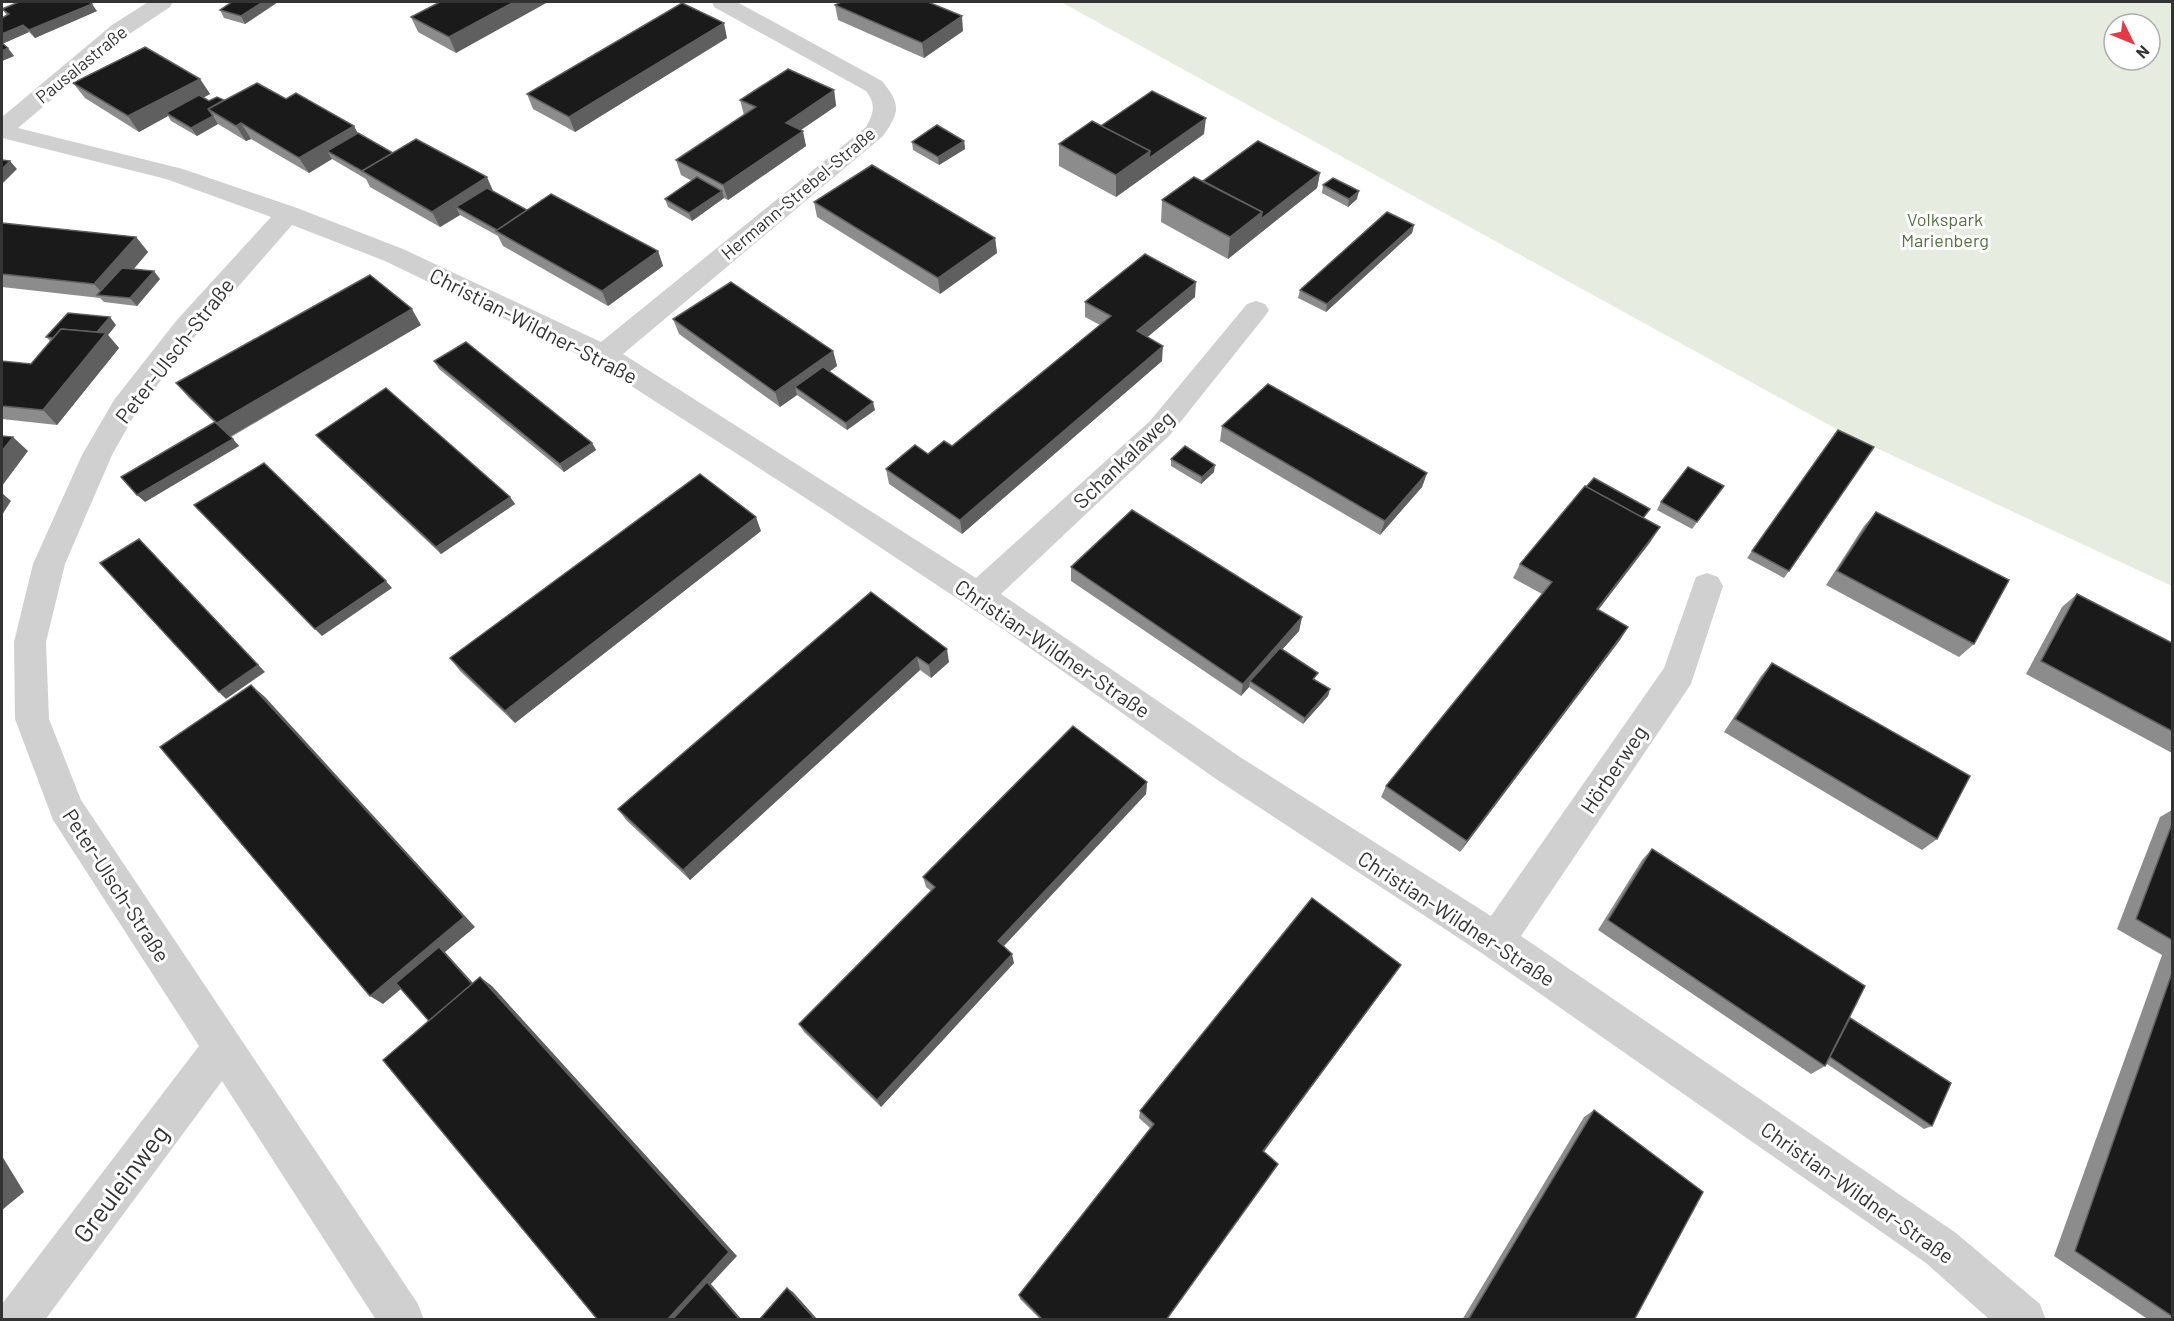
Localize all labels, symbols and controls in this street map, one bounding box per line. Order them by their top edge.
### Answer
north arrow [2102,12,2162,72]
street label: Pausalastraße [31,20,131,108]
text: N [2133,42,2154,63]
street label: Hermann-Strebel-Straße [716,122,880,264]
park label: Volkspark Marienberg [1901,208,1989,251]
street label: Christian-Wildner-Straße [426,262,642,388]
street label: Peter-Ulsch-Straße [110,272,238,428]
street label: Schankalaweg [1067,405,1179,513]
street label: Christian-Wildner-Straße [951,573,1155,723]
street label: Hörberweg [1575,720,1651,818]
street label: Peter-Ulsch-Straße [58,804,176,966]
street label: Christian-Wildner-Straße [1354,845,1560,991]
street label: Christian-Wildner-Straße [1757,1116,1959,1268]
street label: Greuleinweg [66,1118,174,1248]

